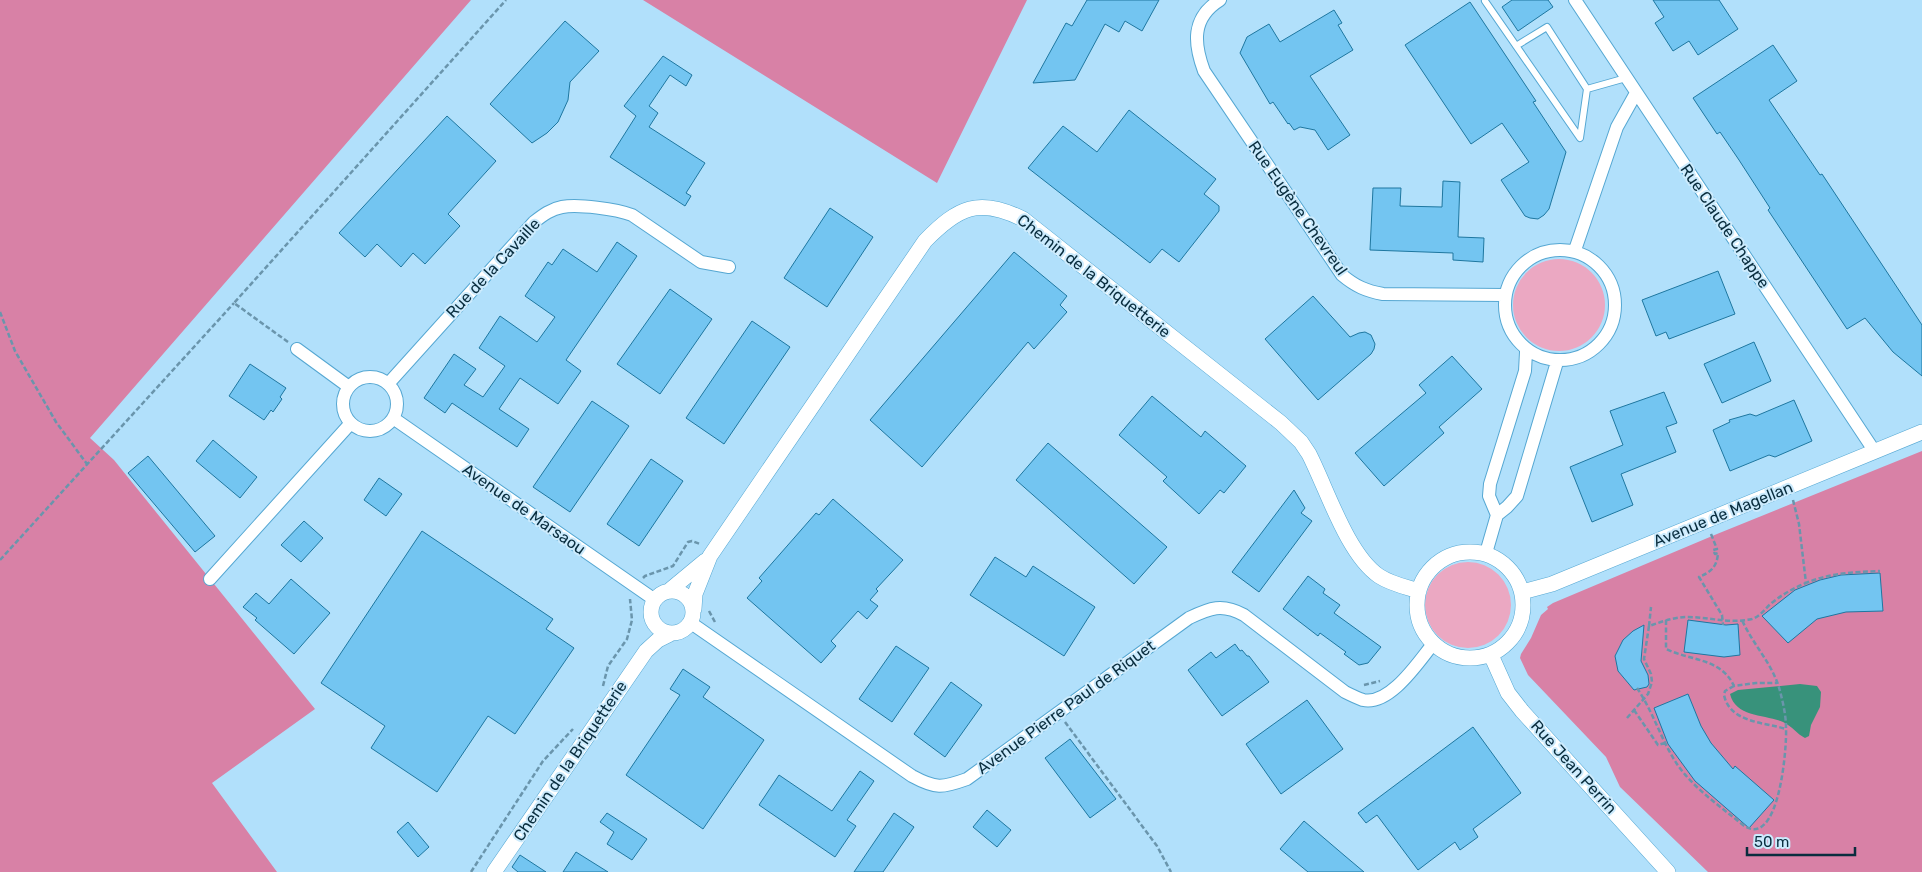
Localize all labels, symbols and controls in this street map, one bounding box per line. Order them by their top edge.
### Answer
street label: Rue Eugène Chevreul [1244,137,1352,279]
street label: Rue Claude Chappe [1676,160,1774,292]
street label: Chemin de la Briquetterie [1014,210,1174,342]
street label: Rue de la Cavaille [442,214,544,322]
street label: Avenue de Marsaou [459,459,589,559]
street label: Avenue de Magellan [1650,477,1796,551]
street label: Avenue Pierre Paul de Riquet [973,636,1159,778]
street label: Chemin de la Briquetterie [509,677,631,845]
street label: Rue Jean Perrin [1527,716,1621,818]
scale bar [1747,824,1854,856]
text: 50 m [1754,833,1789,851]

